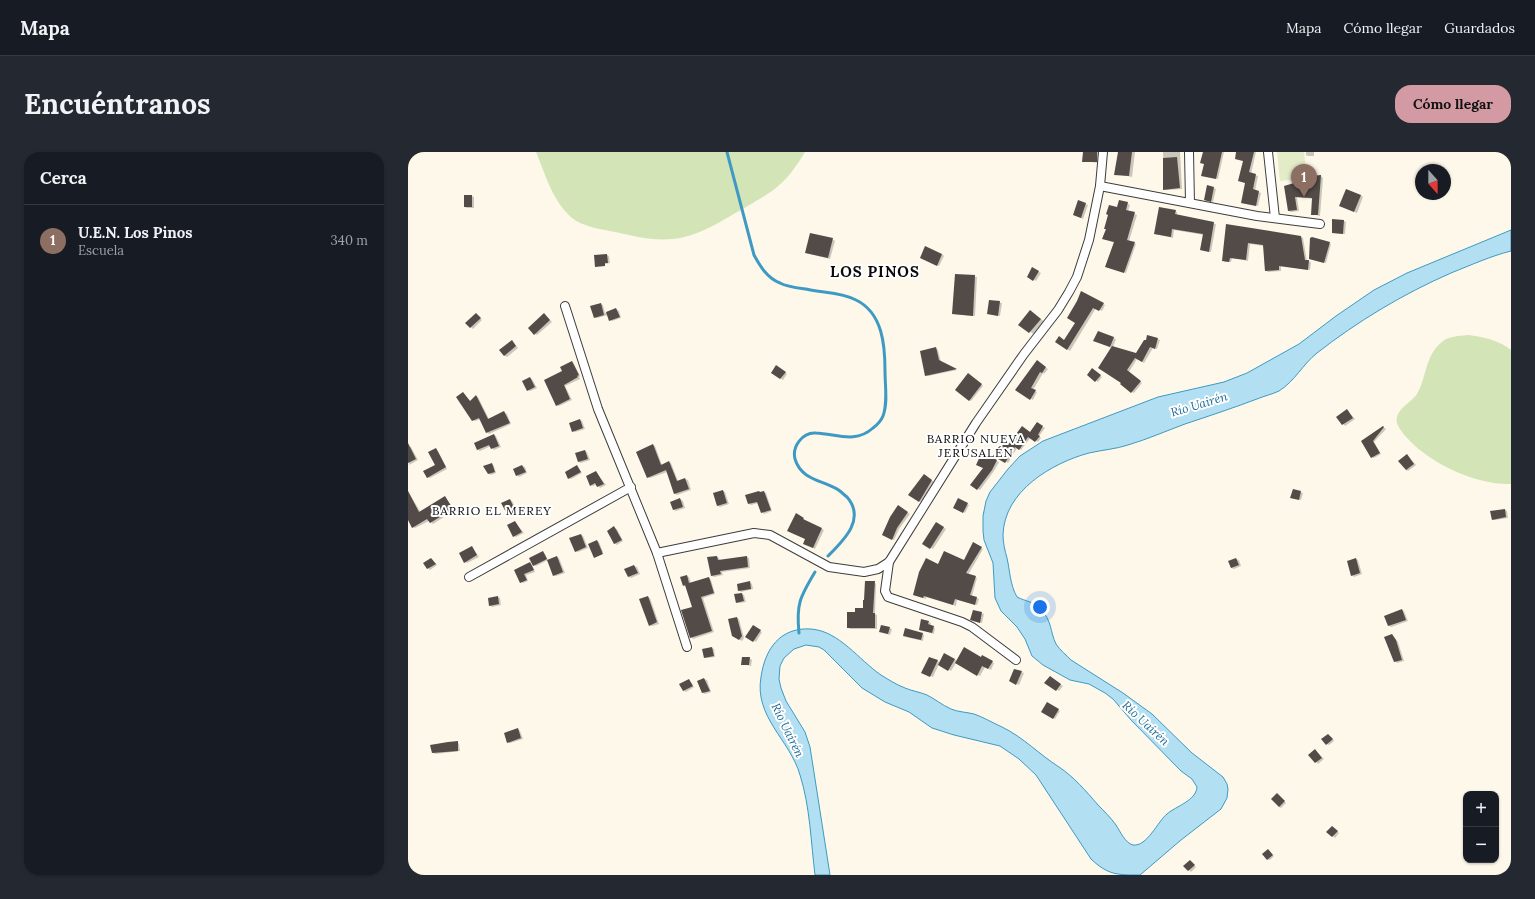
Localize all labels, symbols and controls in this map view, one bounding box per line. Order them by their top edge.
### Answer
text: Mapa [20,16,70,40]
text: Mapa [1286,19,1322,37]
text: Cómo llegar [1344,19,1422,37]
text: Guardados [1444,19,1515,37]
button: Cómo llegar [1395,85,1511,123]
text: Encuéntranos [24,86,211,122]
pin: 1 [1291,164,1317,197]
north arrow [1415,164,1451,200]
text: Cerca [40,167,87,189]
text: U.E.N. Los Pinos [78,223,193,242]
text: 1 [50,232,56,249]
text: 340 m [331,232,368,249]
text: Escuela [78,242,124,259]
district label: LOS PINOS [830,262,920,281]
water label: Río Uairén [1169,388,1230,420]
district label: BARRIO NUEVA JERUSALÉN [927,431,1025,460]
district label: BARRIO EL MEREY [432,503,552,518]
your location [1030,597,1050,617]
water label: Río Uairén [1120,698,1173,749]
water label: Río Uairén [768,700,808,760]
map controls [1463,791,1499,863]
button: + [1463,791,1499,827]
button: − [1463,827,1499,863]

